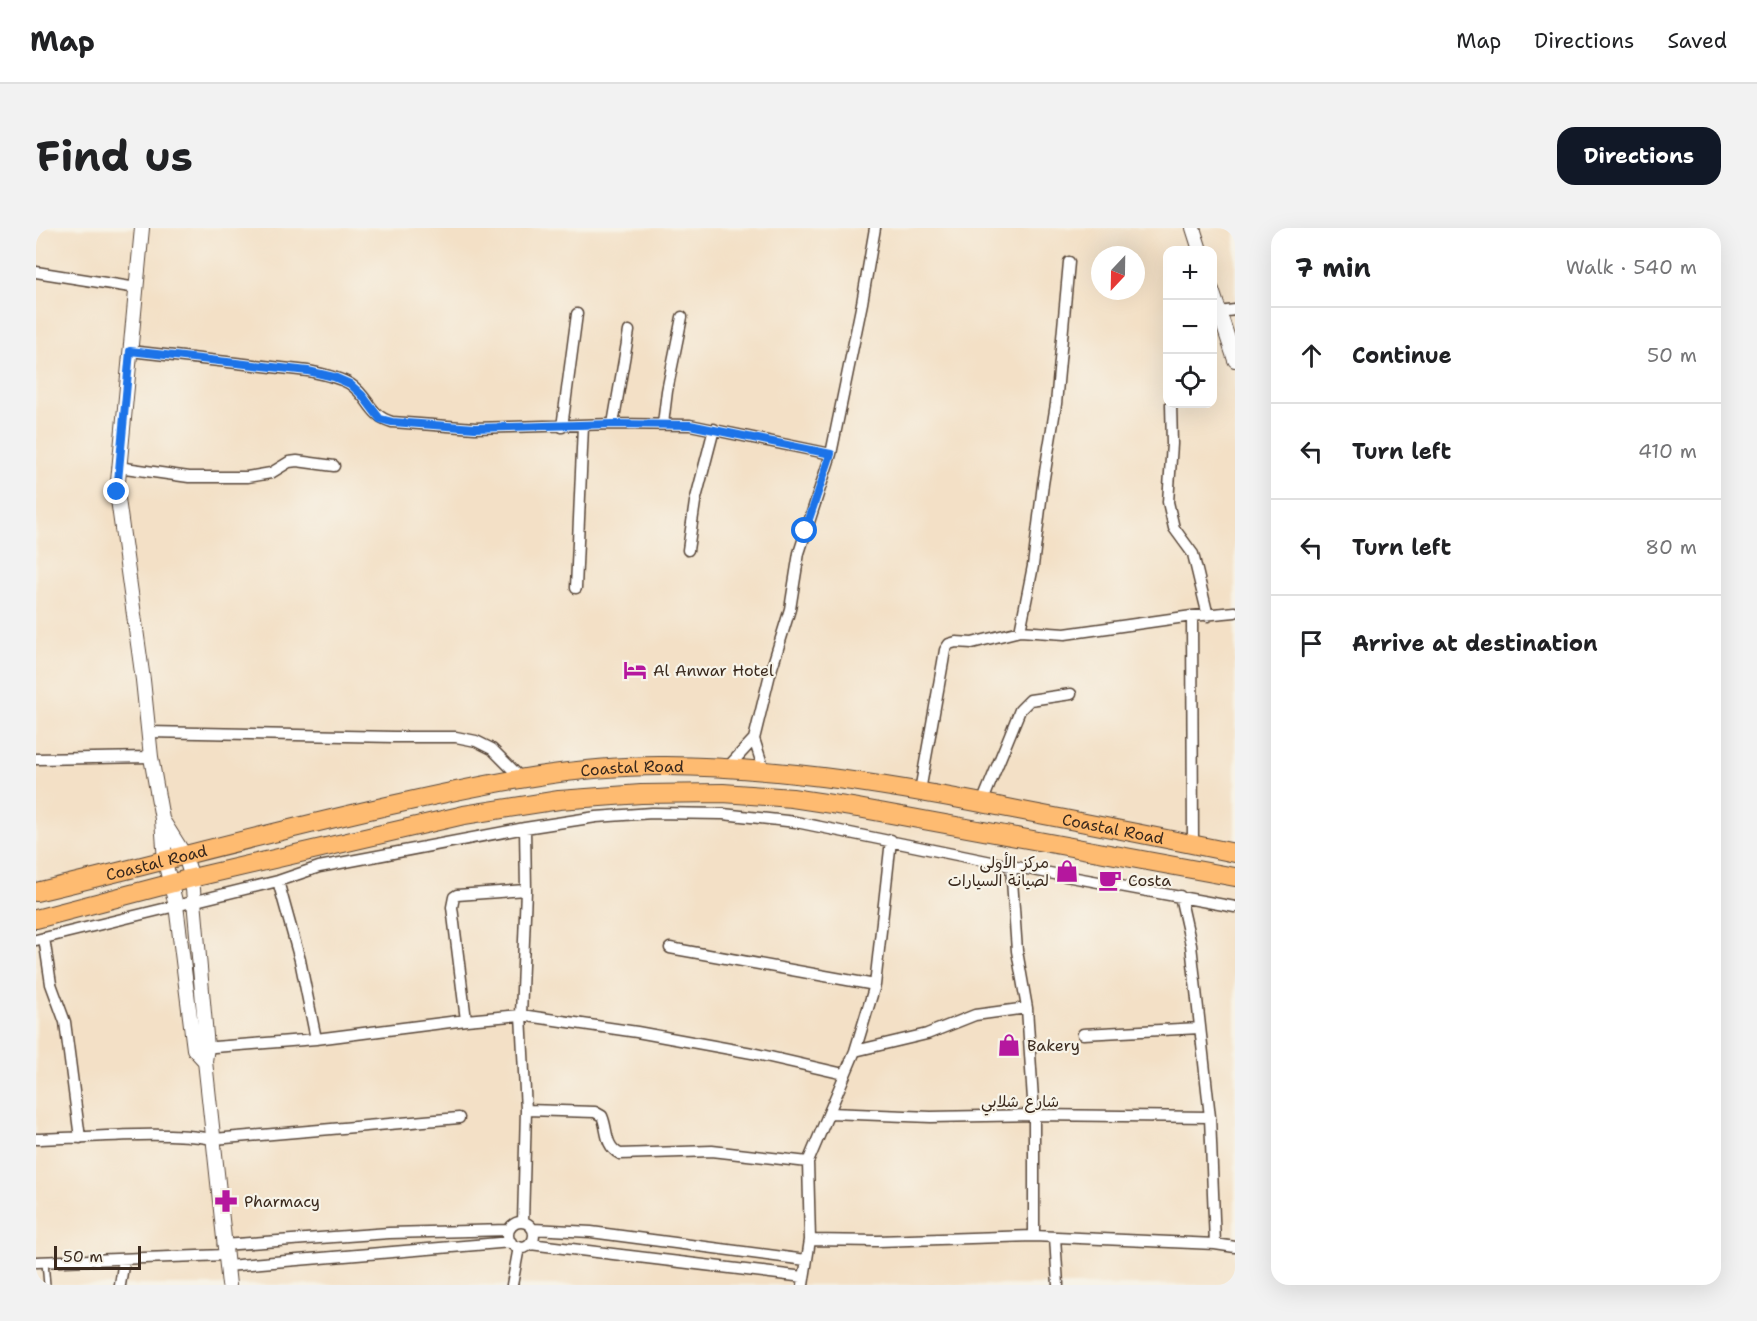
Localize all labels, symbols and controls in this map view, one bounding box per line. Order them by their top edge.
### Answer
text: Map [30,22,95,60]
text: Map [1456,27,1501,55]
text: Directions [1534,27,1634,55]
text: Saved [1667,27,1727,55]
button: Directions [1557,127,1721,185]
text: Find us [36,128,193,184]
north arrow [1091,246,1145,300]
map controls [1163,246,1217,408]
button: + [1163,246,1217,300]
text: 7 min [1295,250,1371,285]
text: Walk · 540 m [1566,254,1697,280]
button: − [1163,300,1217,354]
icon: ahead [1295,339,1328,372]
text: Continue [1352,341,1452,370]
text: 50 m [1647,342,1697,368]
button: locate [1163,354,1217,408]
icon: left [1295,435,1328,468]
text: Turn left [1352,437,1451,466]
text: 410 m [1638,438,1697,464]
route end [103,478,129,504]
route start [791,517,817,543]
icon: left [1295,531,1328,564]
text: Turn left [1352,533,1451,562]
text: 80 m [1645,534,1697,560]
icon: arrive [1295,627,1328,660]
text: Arrive at destination [1352,629,1598,658]
hotel icon: Al Anwar Hotel [622,657,648,683]
place label: Al Anwar Hotel [653,660,774,681]
street label: Coastal Road [579,755,684,781]
street label: Coastal Road [1060,808,1166,849]
street label: Coastal Road [104,839,209,885]
place label: مركز الأولى لصيانة السيارات [948,852,1049,891]
shop icon: مركز الأولى لصيانة السيارات [1054,858,1080,884]
cafe icon: Costa [1097,867,1123,893]
place label: Costa [1128,870,1171,891]
shop icon: Bakery [996,1032,1022,1058]
place label: Bakery [1027,1035,1080,1056]
street label: شارع شلابي [981,1091,1059,1116]
pharmacy icon: Pharmacy [213,1188,239,1214]
place label: Pharmacy [244,1191,320,1212]
scale bar [54,1243,141,1270]
text: 50 m [63,1246,103,1267]

